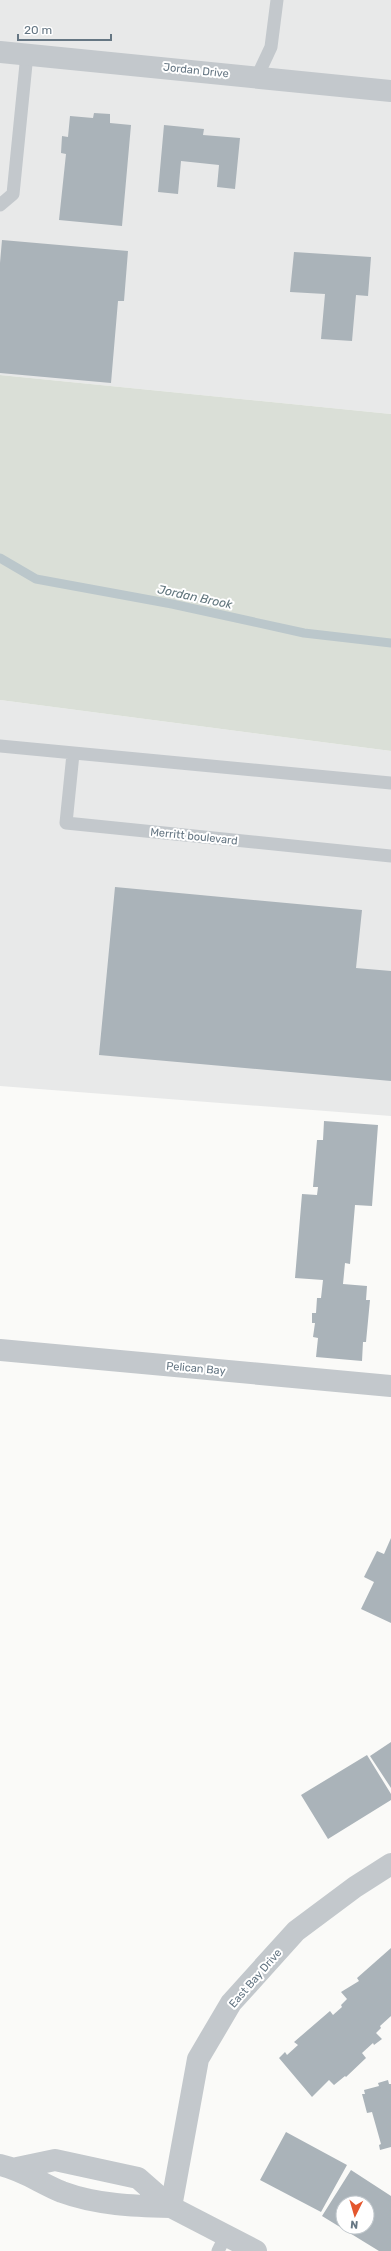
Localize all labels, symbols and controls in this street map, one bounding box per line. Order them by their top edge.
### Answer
scale bar [18,16,111,42]
text: 20 m [24,23,52,37]
street label: Jordan Drive [163,61,229,80]
water label: Jordan Brook [156,582,234,612]
street label: Merritt boulevard [150,825,238,848]
street label: Pelican Bay [166,1359,226,1378]
street label: East Bay Drive [226,1946,284,2010]
north arrow [335,2195,375,2235]
text: N [350,2218,359,2231]

